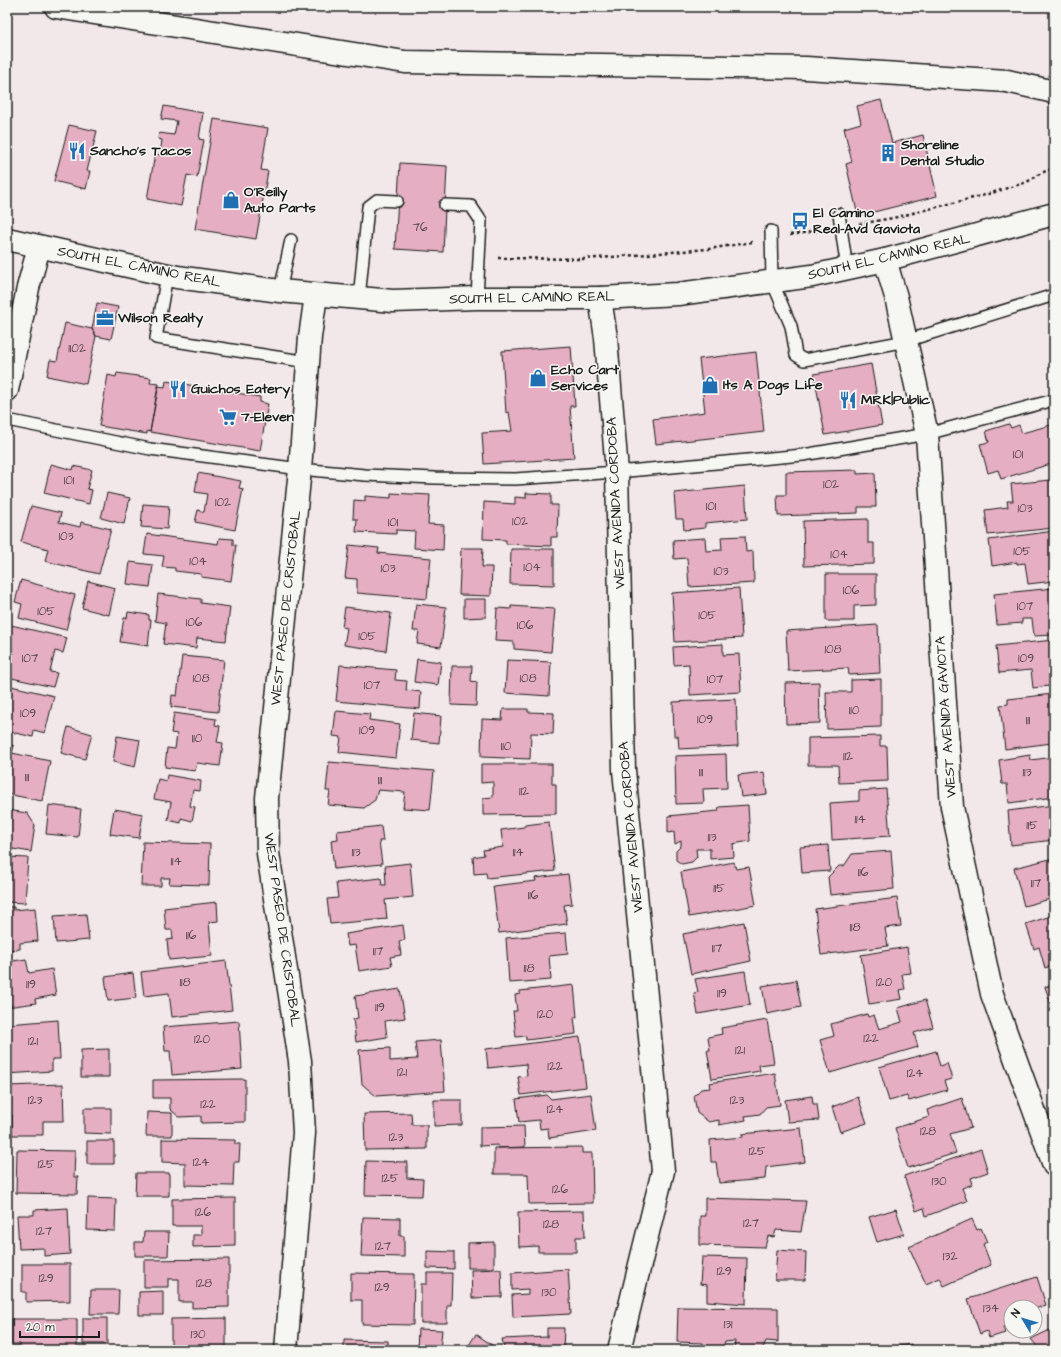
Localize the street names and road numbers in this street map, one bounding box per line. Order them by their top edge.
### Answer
street label: SOUTH EL CAMINO REAL [806,229,972,285]
street label: SOUTH EL CAMINO REAL [56,241,223,293]
street label: SOUTH EL CAMINO REAL [449,287,615,309]
street label: WEST AVENIDA CORDOBA [602,417,630,589]
street label: WEST PASEO DE CRISTOBAL [266,509,306,706]
street label: WEST AVENIDA GAVIOTA [930,635,962,798]
street label: WEST AVENIDA CORDOBA [614,740,648,914]
street label: WEST PASEO DE CRISTOBAL [258,832,306,1029]

